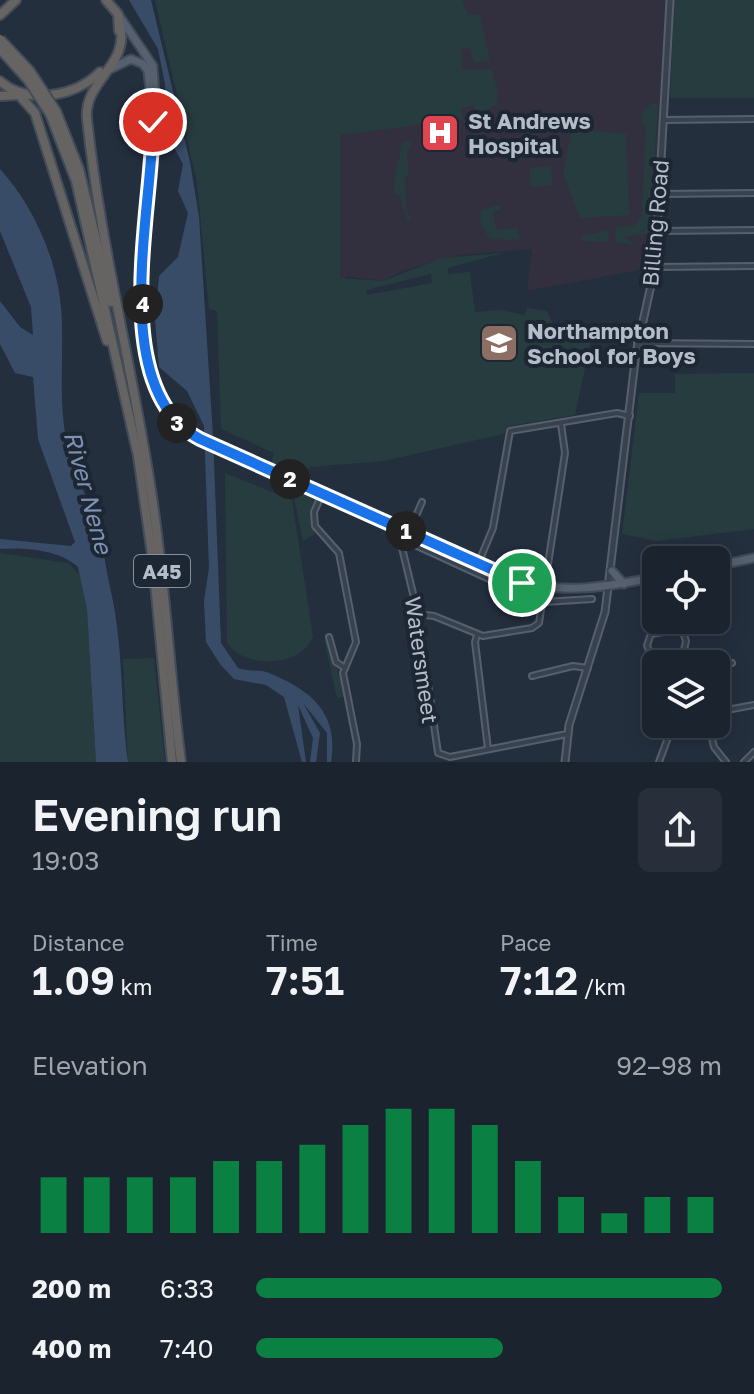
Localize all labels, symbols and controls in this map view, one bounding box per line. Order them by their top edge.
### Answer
pin [119,88,187,156]
icon: check [131,100,175,144]
place label: St Andrews Hospital [468,107,591,159]
hospital icon: St Andrews Hospital [419,112,461,154]
street label: Billing Road [636,159,674,287]
pin: 4 [123,284,163,324]
text: 4 [136,290,150,317]
place label: Northampton School for Boys [527,317,696,369]
school or university icon: Northampton School for Boys [478,322,520,364]
pin: 3 [157,403,197,443]
text: 3 [170,409,184,436]
water label: River Nene [59,427,120,559]
pin: 2 [270,459,310,499]
text: 2 [283,465,297,492]
pin: 1 [386,511,426,551]
text: 1 [400,517,412,544]
map controls [642,546,730,738]
button: locate [642,546,730,634]
pin [488,549,556,617]
road number: A45 [134,555,190,587]
icon: arrive [500,561,544,605]
street label: Watersmeet [400,595,444,725]
button: layers [642,650,730,738]
text: Evening run [32,788,282,841]
button: share [638,788,722,872]
text: 19:03 [32,845,99,876]
text: Distance [32,929,124,956]
text: Time [266,929,318,956]
text: Pace [500,929,551,956]
text: 1.09 [32,956,115,1004]
text: 7:51 [266,956,344,1004]
text: 7:12 [500,956,578,1004]
text: km [115,973,153,1000]
text: /km [578,973,626,1000]
text: Elevation [32,1050,148,1081]
text: 92–98 m [616,1050,722,1081]
text: 200 m [32,1273,111,1304]
text: 6:33 [160,1273,214,1304]
text: 400 m [32,1333,111,1364]
text: 7:40 [160,1333,214,1364]

